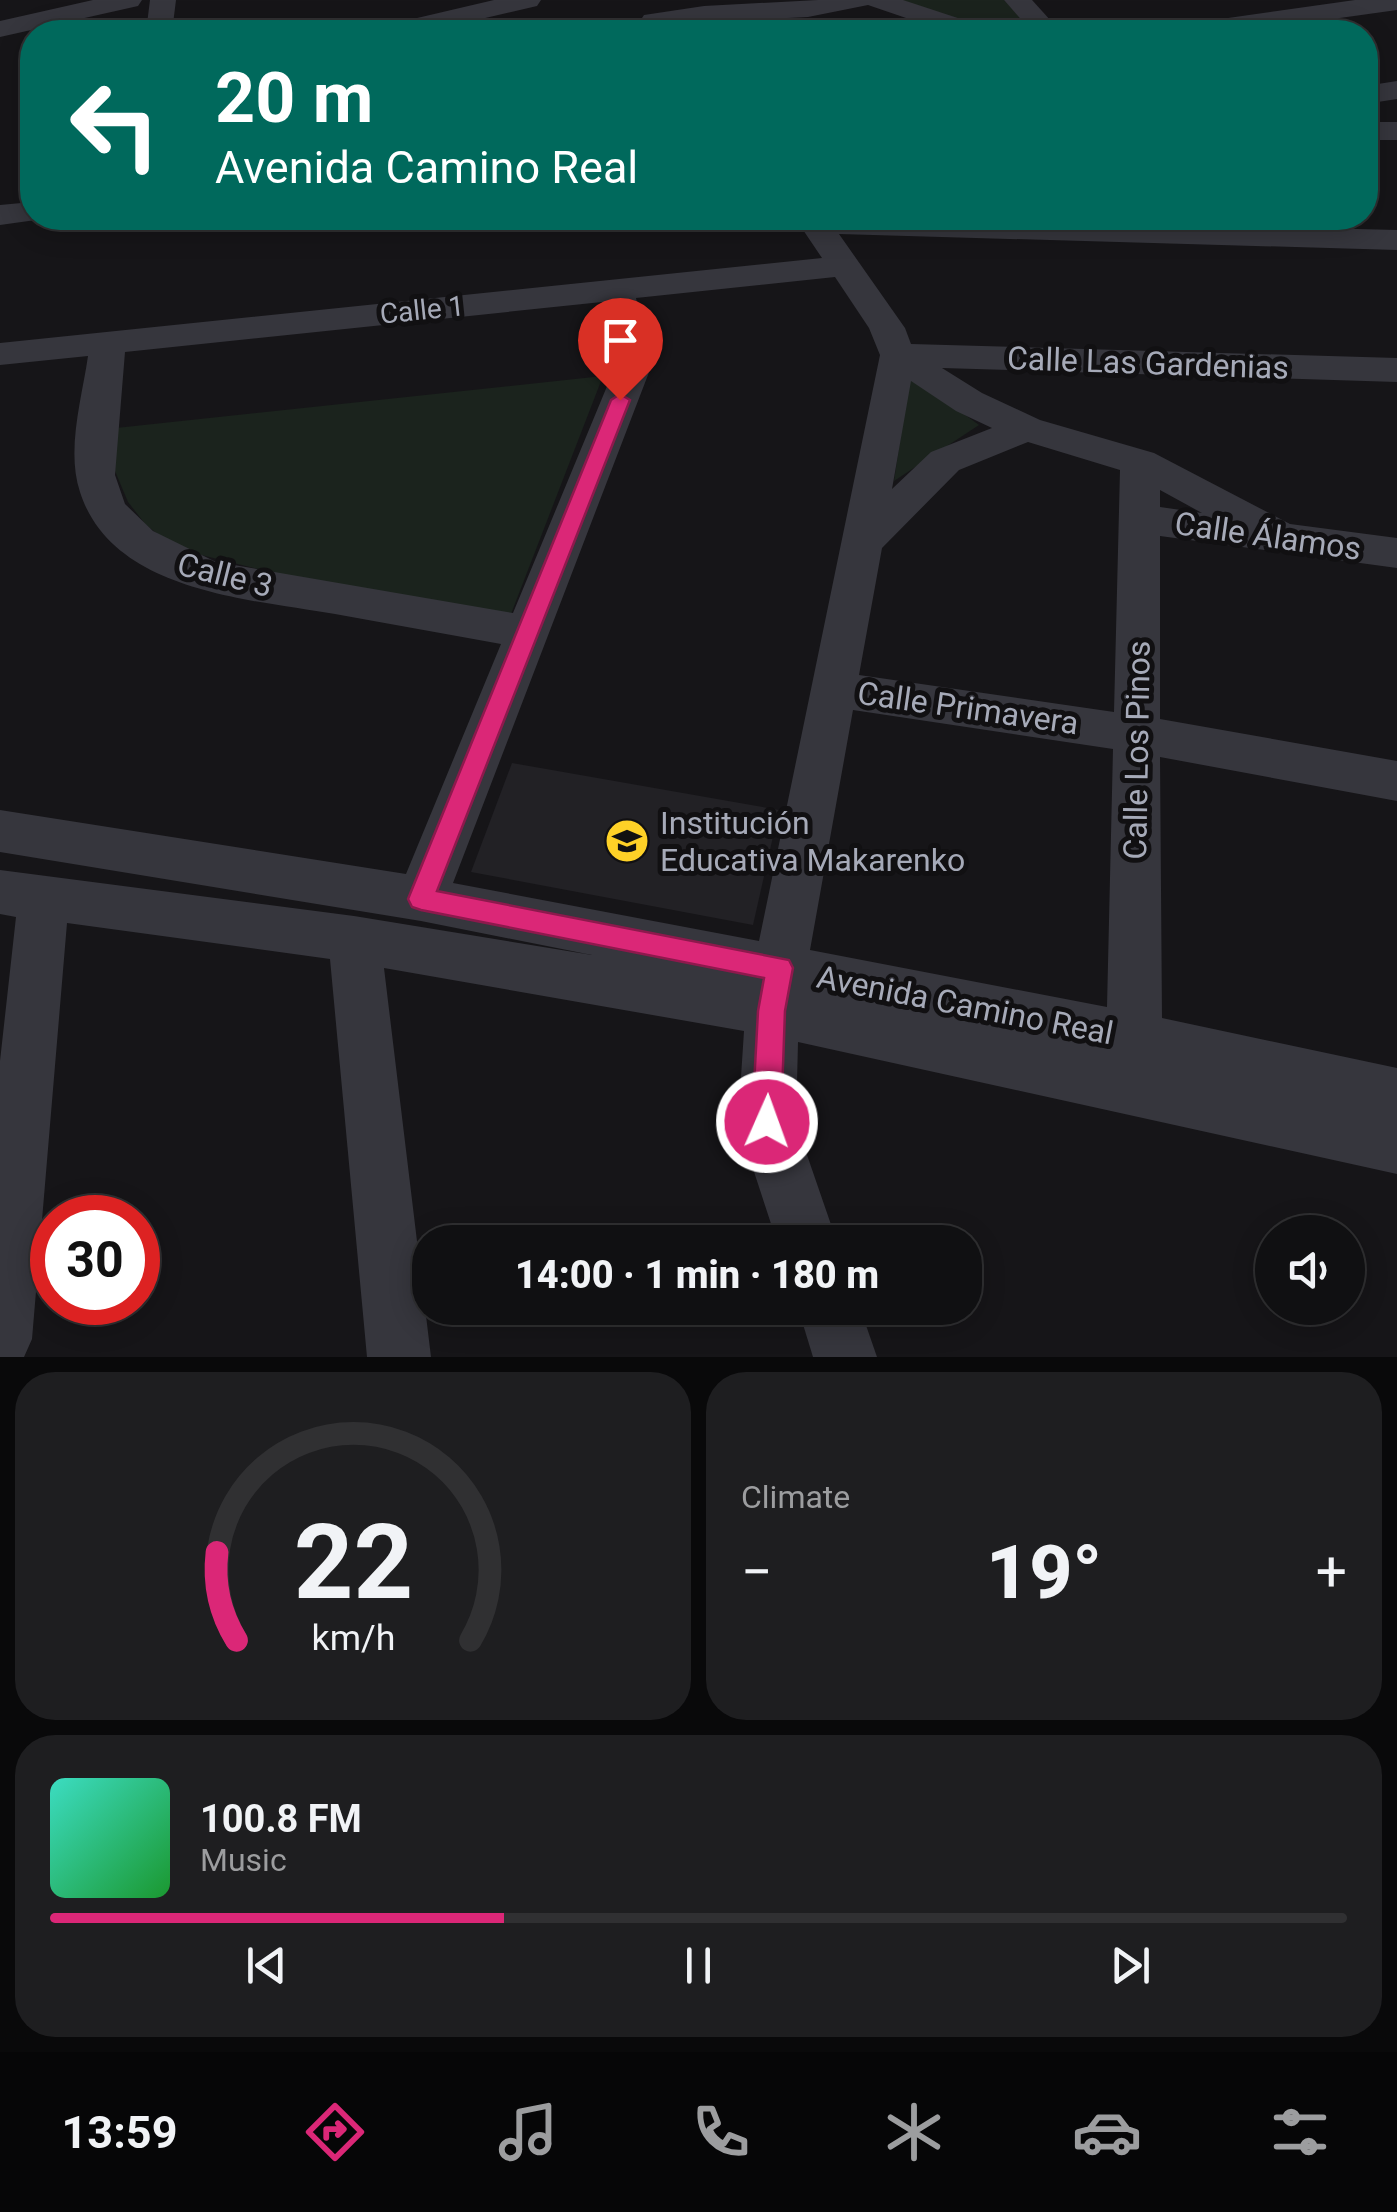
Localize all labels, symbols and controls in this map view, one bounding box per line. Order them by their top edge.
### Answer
text: 20 m [215,57,373,139]
icon: left [50,60,180,190]
text: Avenida Camino Real [215,141,638,194]
street label: Calle 1 [378,289,466,331]
pin [578,298,663,401]
icon: arrive [593,313,648,368]
street label: Calle Las Gardenias [1006,339,1290,387]
street label: Calle Álamos [1172,504,1364,568]
street label: Calle 3 [173,545,277,605]
street label: Calle Los Pinos [1116,640,1158,860]
street label: Calle Primavera [855,674,1081,742]
place label: Institución Educativa Makarenko [660,804,965,879]
school or university icon: Institución Educativa Makarenko [604,818,650,864]
street label: Avenida Camino Real [814,958,1116,1052]
position arrow [715,1070,819,1174]
speed limit sign: 30 [30,1195,160,1325]
map controls [1255,1215,1365,1325]
button: sound [1255,1215,1365,1325]
text: 14:00 · 1 min · 180 m [515,1253,879,1297]
text: Climate [741,1478,850,1516]
text: 22 [293,1502,413,1623]
text: 19° [986,1528,1102,1616]
text: − [741,1540,772,1604]
text: + [1316,1540,1347,1604]
text: km/h [311,1617,395,1659]
text: 100.8 FM [200,1797,362,1841]
text: Music [200,1841,287,1879]
icon: previous [239,1938,294,1993]
icon: pause [671,1938,726,1993]
icon: next [1103,1938,1158,1993]
icon: directions [300,2097,370,2167]
icon: music [493,2097,563,2167]
icon: phone [686,2097,756,2167]
icon: climate [879,2097,949,2167]
icon: car [1072,2097,1142,2167]
icon: filters [1265,2097,1335,2167]
text: 13:59 [62,2106,177,2159]

